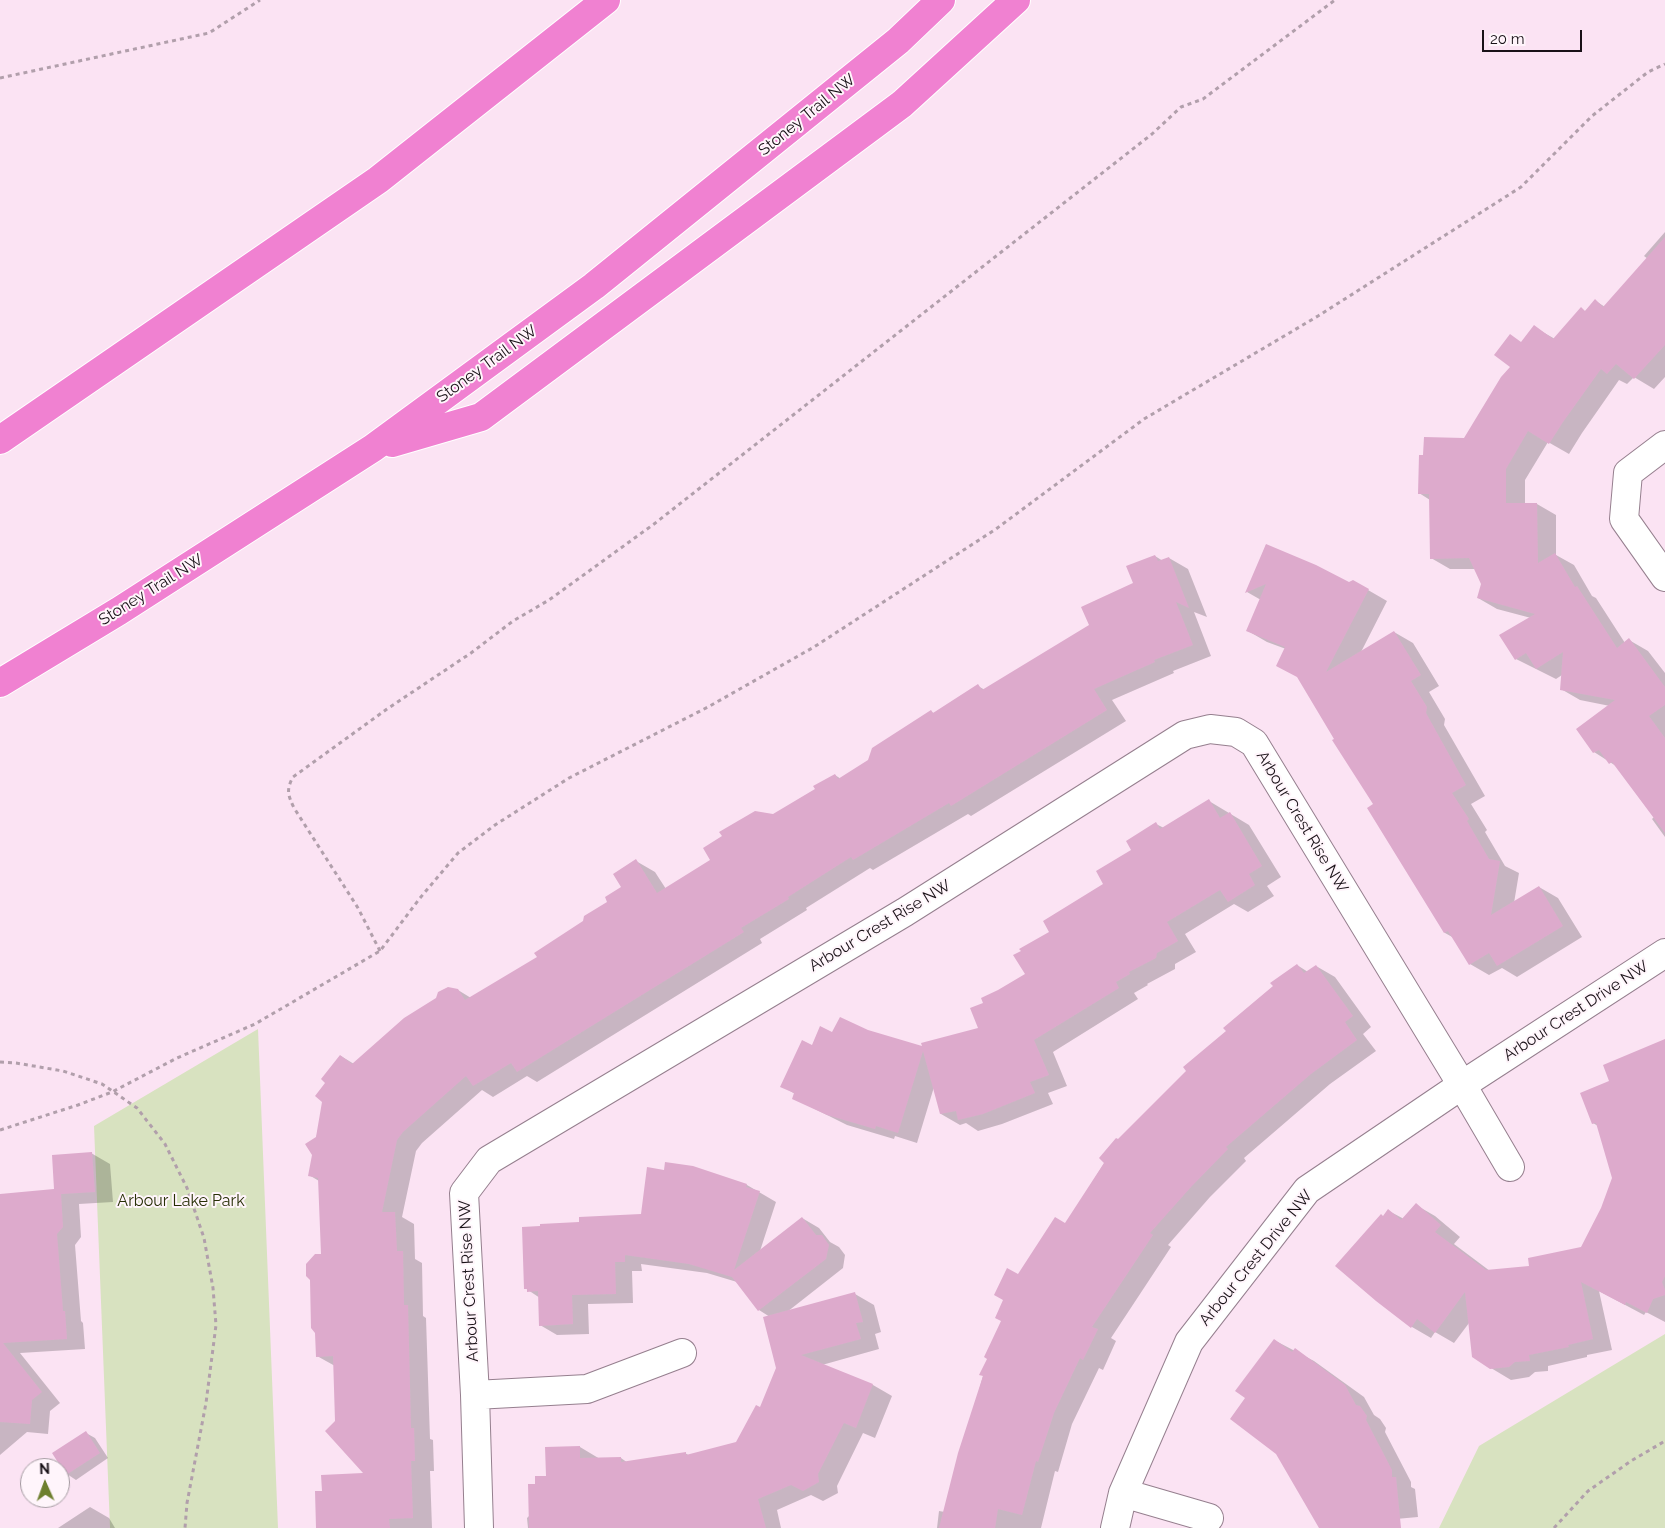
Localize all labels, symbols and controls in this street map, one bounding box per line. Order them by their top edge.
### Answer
scale bar [1485,20,1585,52]
text: 20 m [1490,30,1525,48]
street label: Stoney Trail NW [755,70,859,160]
street label: Stoney Trail NW [433,321,541,407]
street label: Stoney Trail NW [95,550,207,630]
street label: Arbour Crest Rise NW [1252,748,1352,896]
street label: Arbour Crest Rise NW [806,876,954,976]
street label: Arbour Crest Drive NW [1500,957,1652,1065]
street label: Arbour Crest Drive NW [1195,1186,1317,1330]
park label: Arbour Lake Park [117,1191,245,1211]
street label: Arbour Crest Rise NW [455,1200,483,1362]
north arrow [20,1458,70,1508]
text: N [39,1461,50,1477]

